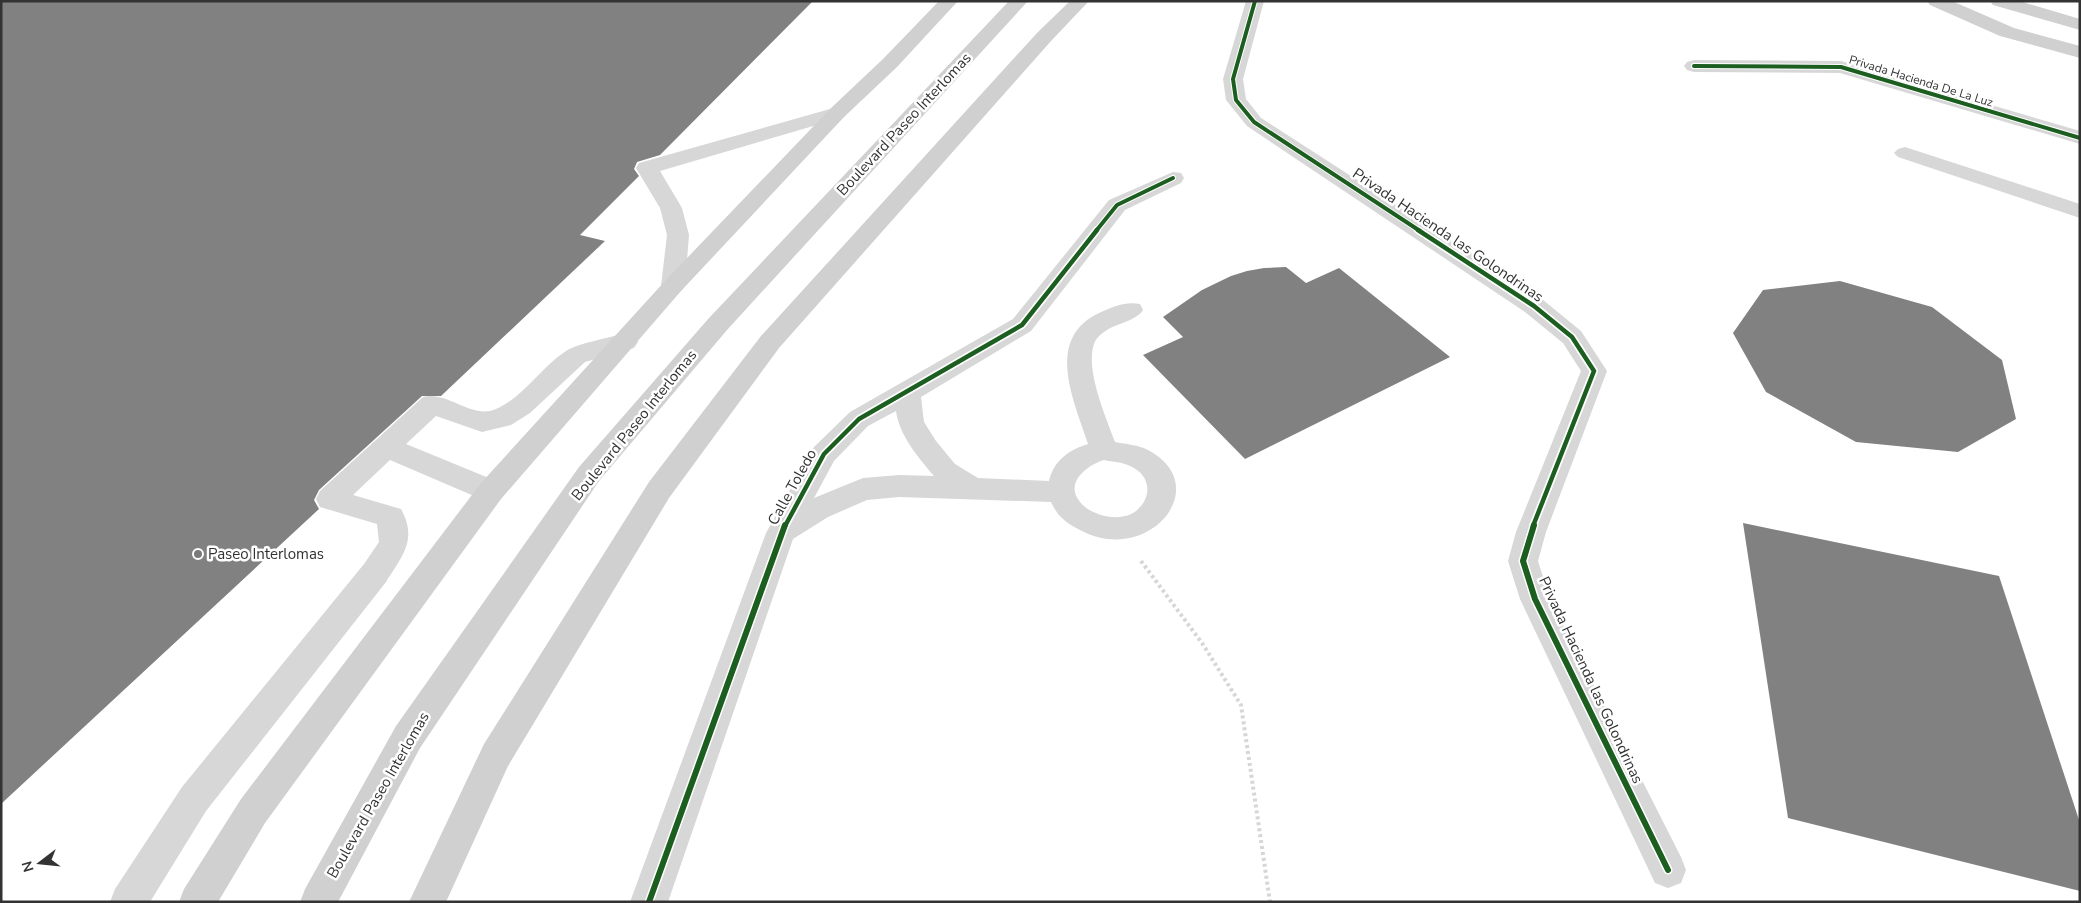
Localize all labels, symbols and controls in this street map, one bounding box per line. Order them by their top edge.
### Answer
street label: Boulevard Paseo Interlomas [832,48,976,200]
street label: Privada Hacienda De La Luz [1847,51,1995,111]
street label: Privada Hacienda las Golondrinas [1349,163,1547,307]
street label: Boulevard Paseo Interlomas [567,345,701,505]
street label: Calle Toledo [763,445,821,529]
place label: Paseo Interlomas [208,544,324,564]
marker: Paseo Interlomas [192,548,204,560]
street label: Privada Hacienda las Golondrinas [1534,573,1648,787]
street label: Boulevard Paseo Interlomas [322,708,434,882]
north arrow [15,838,65,888]
text: N [17,859,39,874]

